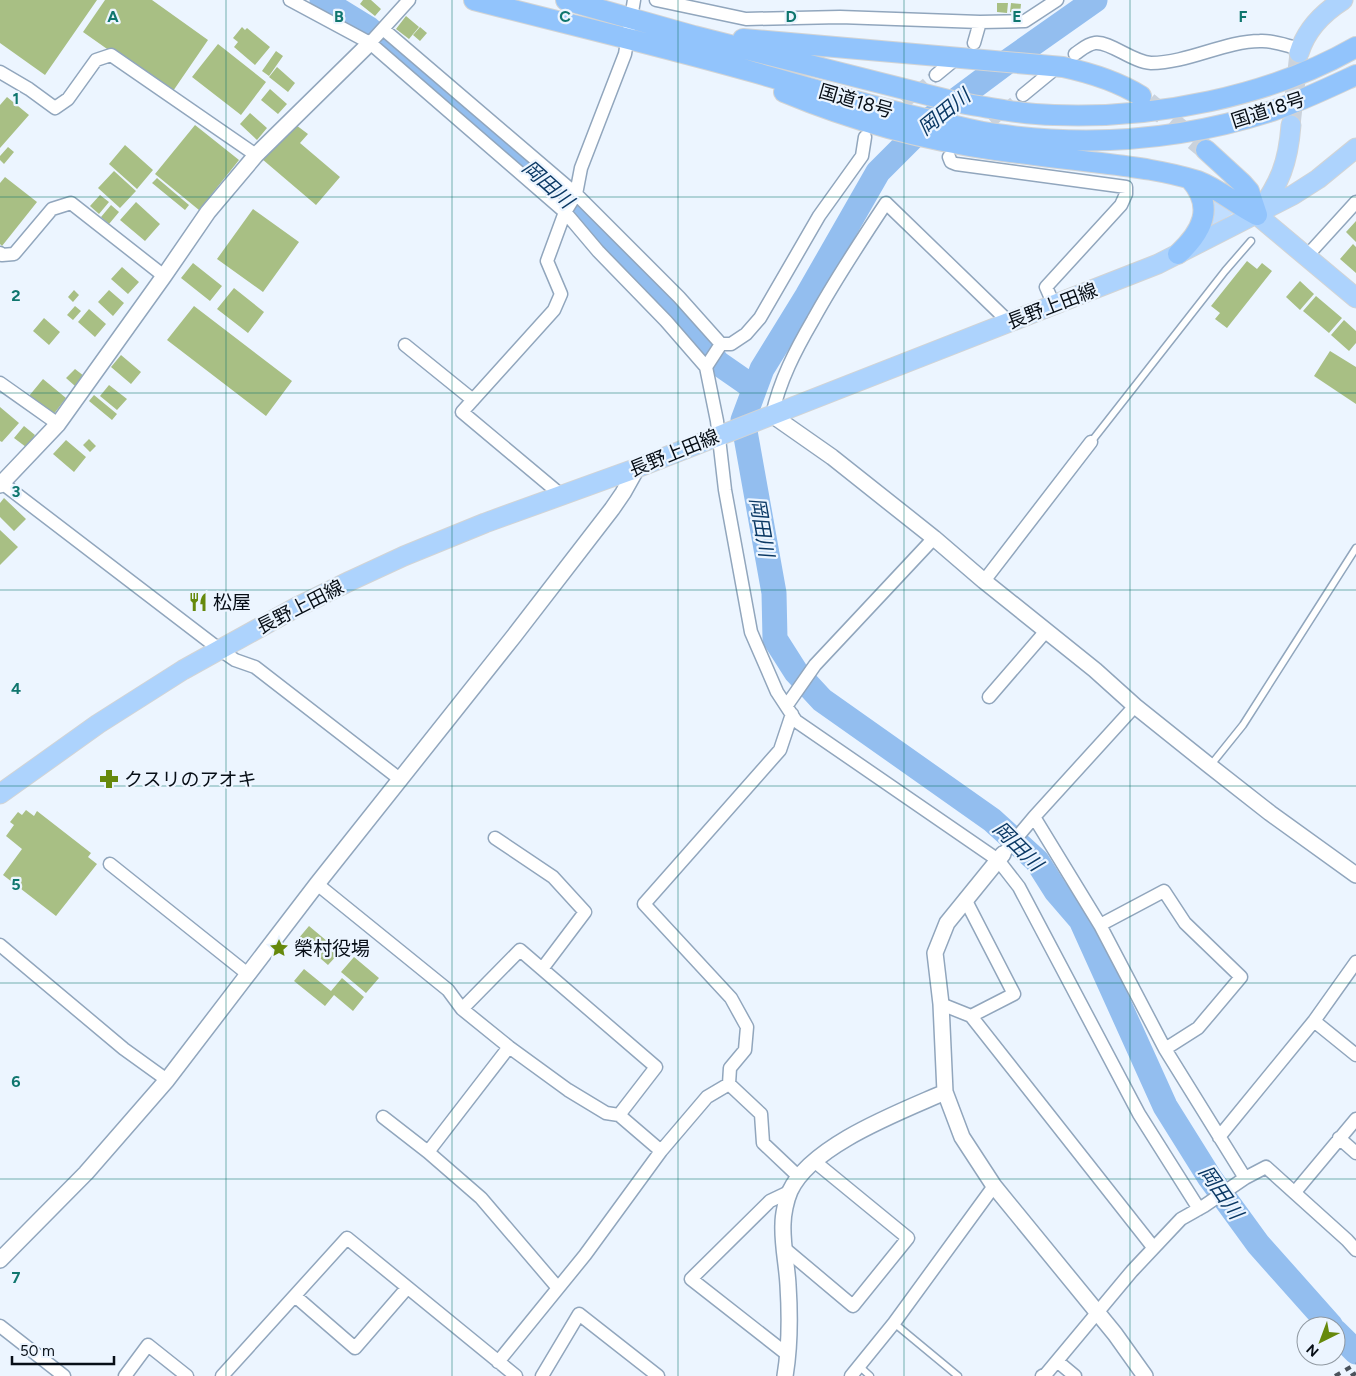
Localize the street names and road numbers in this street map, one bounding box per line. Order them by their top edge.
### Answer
street label: 国道18号 [816,79,896,123]
street label: 国道18号 [1228,87,1308,133]
street label: 長野上田線 [1004,278,1100,334]
street label: 長野上田線 [626,425,722,481]
street label: 長野上田線 [252,575,348,639]

